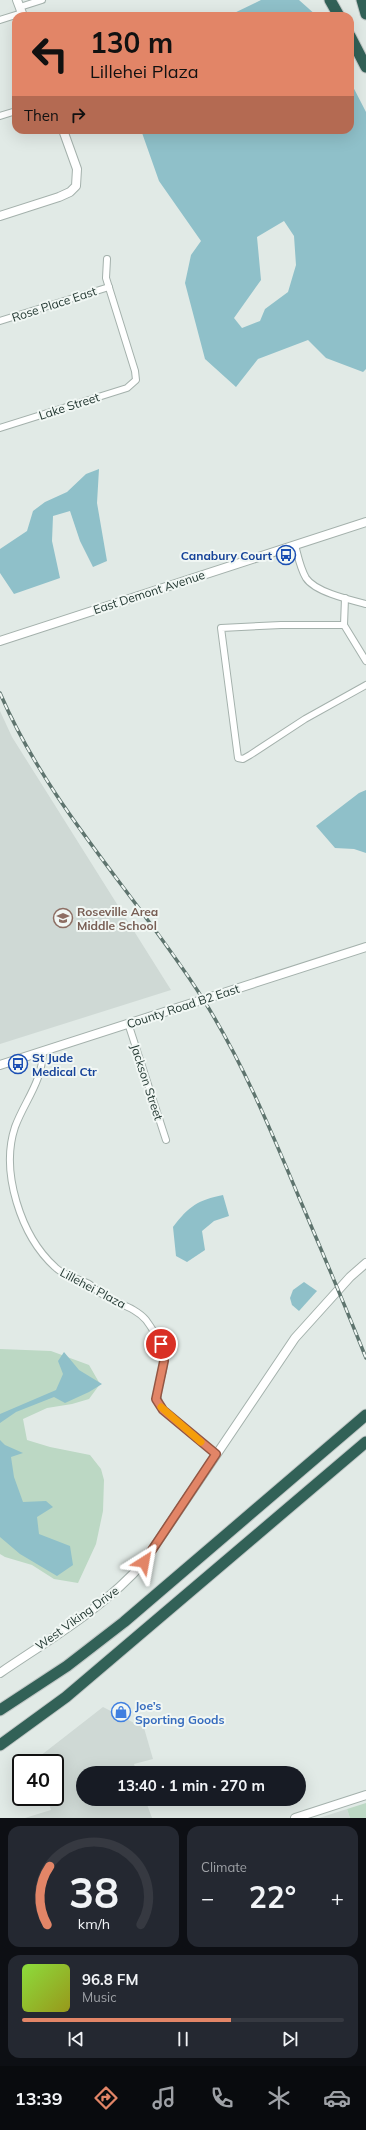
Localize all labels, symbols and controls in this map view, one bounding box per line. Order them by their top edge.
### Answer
text: 130 m [90,25,173,60]
icon: left [24,28,76,80]
text: Lillehei Plaza [90,60,199,83]
icon: right [67,104,89,126]
text: Then [24,106,59,125]
street label: Rose Place East [10,283,98,325]
street label: Lake Street [37,389,101,423]
bus stop icon: Canabury Court [275,544,297,566]
place label: Canabury Court [181,548,272,563]
street label: East Demont Avenue [91,567,207,617]
place label: Roseville Area Middle School [77,904,158,933]
school or university icon: Roseville Area Middle School [52,907,74,929]
street label: County Road B2 East [125,981,241,1031]
street label: Jackson Street [128,1042,166,1122]
place label: St Jude Medical Ctr [32,1050,97,1079]
bus stop icon: St Jude Medical Ctr [7,1053,29,1075]
street label: Lillehei Plaza [58,1264,128,1312]
pin [144,1327,178,1361]
icon: arrive [150,1333,172,1355]
position arrow [123,1541,165,1583]
street label: West Viking Drive [33,1583,121,1653]
place label: Joe’s Sporting Goods [135,1698,225,1727]
shop icon: Joe’s Sporting Goods [110,1701,132,1723]
speed limit sign: 40 [12,1754,64,1806]
text: 13:40 · 1 min · 270 m [117,1776,265,1795]
text: Climate [201,1859,247,1875]
text: 38 [69,1865,118,1917]
text: 22° [249,1878,296,1916]
text: − [201,1884,214,1912]
text: + [331,1884,344,1912]
text: km/h [77,1914,110,1932]
text: 96.8 FM [82,1970,138,1989]
text: Music [82,1989,117,2005]
icon: previous [65,2028,87,2050]
icon: pause [172,2028,194,2050]
icon: next [279,2028,301,2050]
icon: directions [92,2084,120,2112]
icon: music [150,2084,178,2112]
icon: phone [208,2084,236,2112]
icon: climate [265,2084,293,2112]
icon: car [323,2084,351,2112]
text: 13:39 [15,2087,63,2110]

